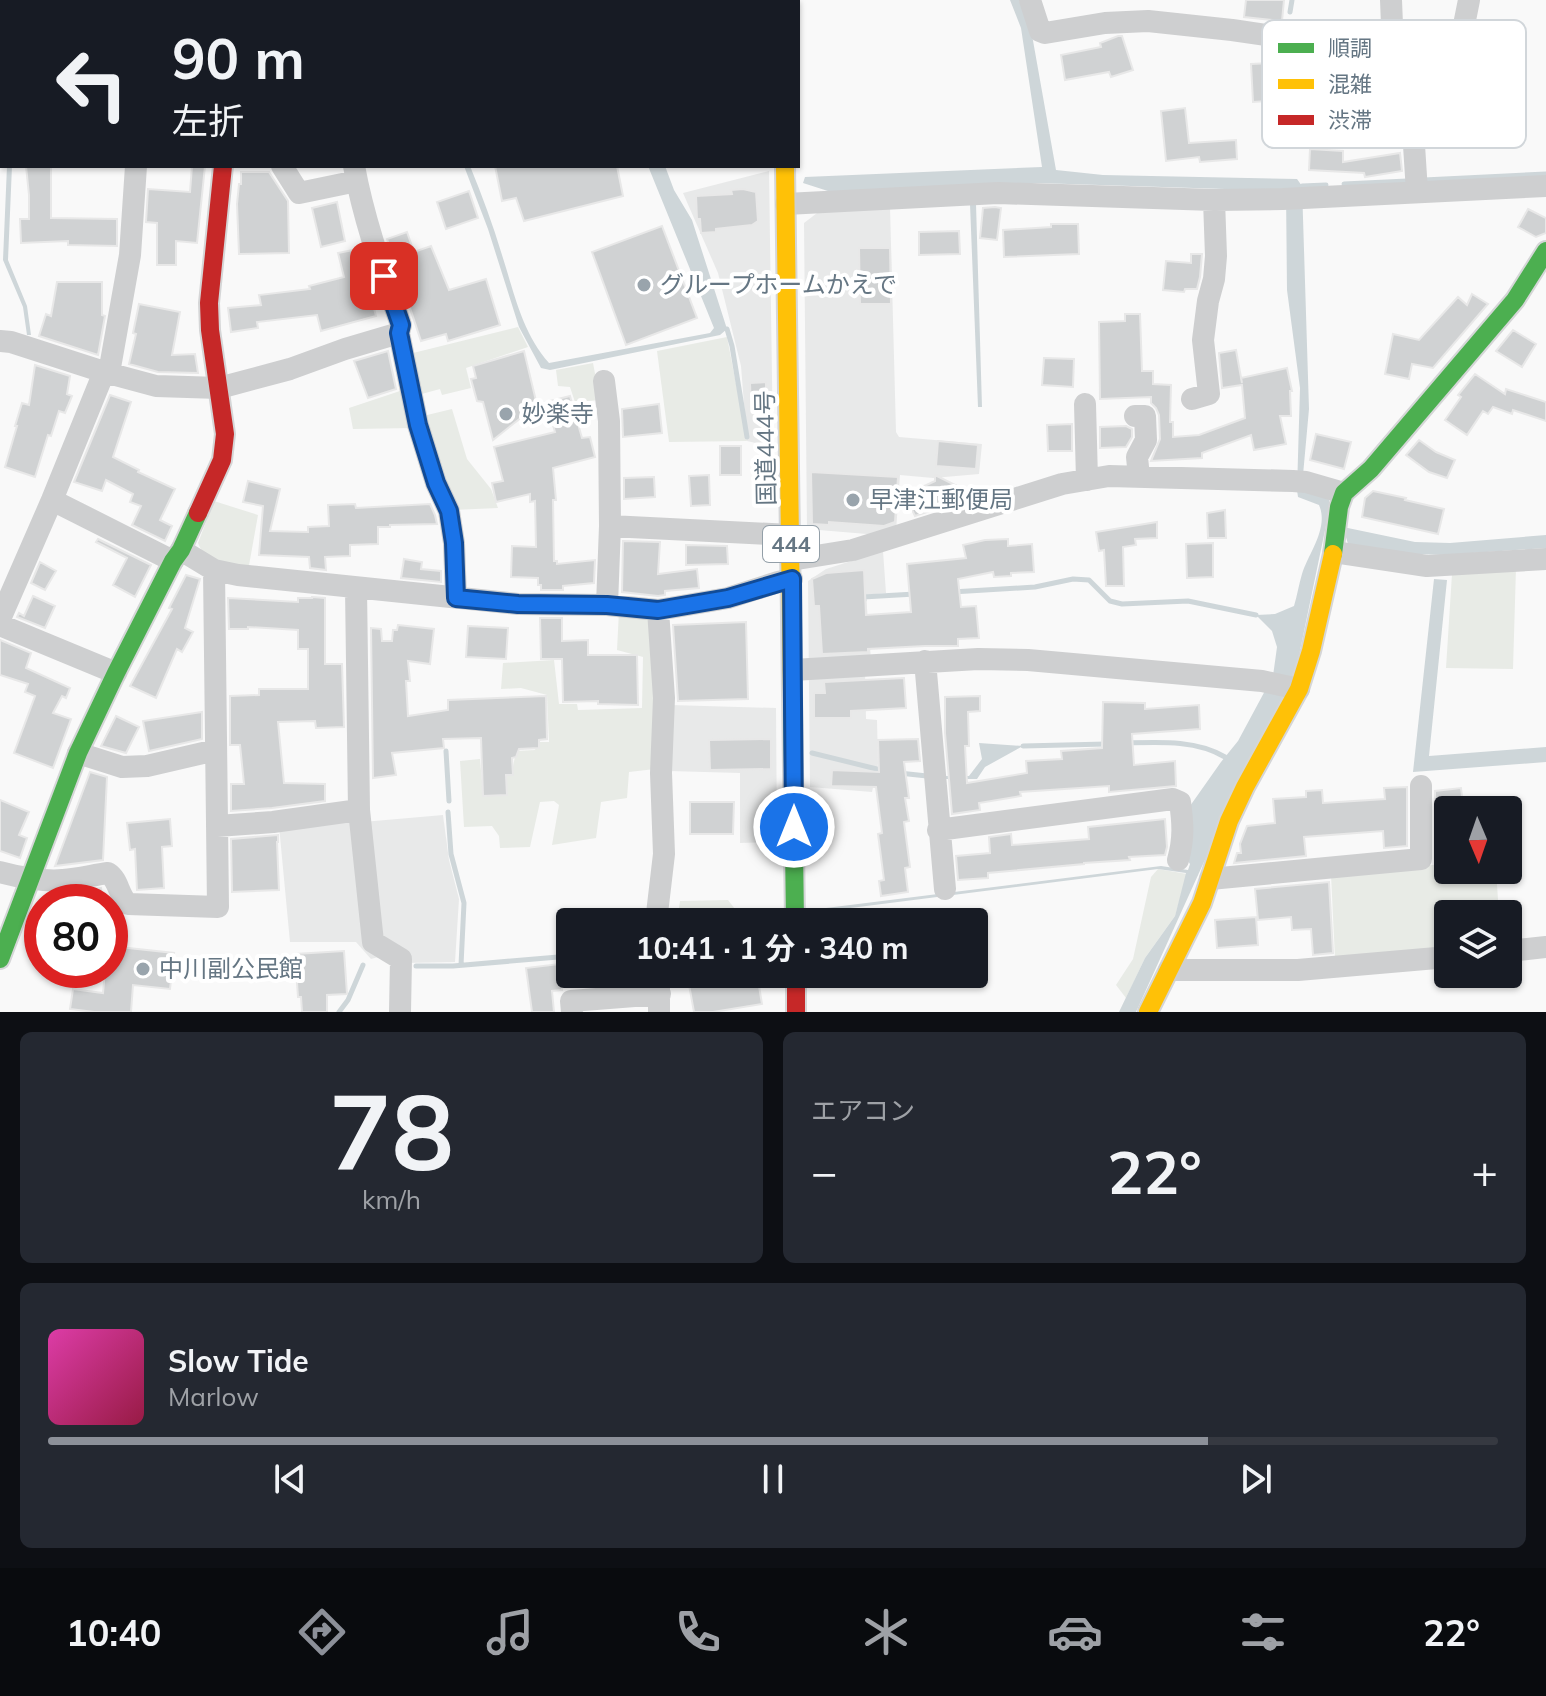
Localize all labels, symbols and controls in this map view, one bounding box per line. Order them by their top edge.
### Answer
legend [1262,20,1526,148]
text: 90 m [172,23,305,93]
icon: left [40,32,144,136]
text: 順調 [1328,34,1372,62]
text: 混雑 [1328,70,1372,98]
text: 左折 [172,98,244,143]
text: 渋滞 [1328,106,1372,134]
pin [350,242,418,310]
icon: arrive [362,254,406,298]
place label: グループホームかえで [660,269,897,299]
marker: グループホームかえで [635,276,653,294]
street label: 国道444号 [749,390,781,506]
place label: 妙楽寺 [522,398,594,428]
marker: 妙楽寺 [497,405,515,423]
place label: 早津江郵便局 [869,484,1013,514]
marker: 早津江郵便局 [844,491,862,509]
road number: 444 [763,526,819,562]
position arrow [752,785,836,869]
north arrow [1434,796,1522,884]
map controls [1434,796,1522,988]
speed limit sign: 80 [24,884,128,988]
button: layers [1434,900,1522,988]
text: 10:41 · 1 分 · 340 m [636,929,908,967]
place label: 中川副公民館 [159,953,303,983]
marker: 中川副公民館 [134,960,152,978]
text: 78 [329,1065,454,1196]
text: エアコン [811,1094,915,1127]
text: 22° [1107,1134,1202,1209]
text: − [811,1144,837,1199]
text: + [1472,1144,1498,1199]
text: km/h [362,1183,421,1216]
text: Slow Tide [168,1342,309,1380]
text: Marlow [168,1380,259,1413]
icon: previous [268,1457,312,1501]
icon: pause [751,1457,795,1501]
icon: next [1234,1457,1278,1501]
icon: directions [294,1604,350,1660]
icon: music [482,1604,538,1660]
icon: phone [670,1604,726,1660]
icon: climate [858,1604,914,1660]
icon: car [1047,1604,1103,1660]
icon: filters [1235,1604,1291,1660]
text: 10:40 [66,1610,161,1655]
text: 22° [1423,1610,1480,1655]

